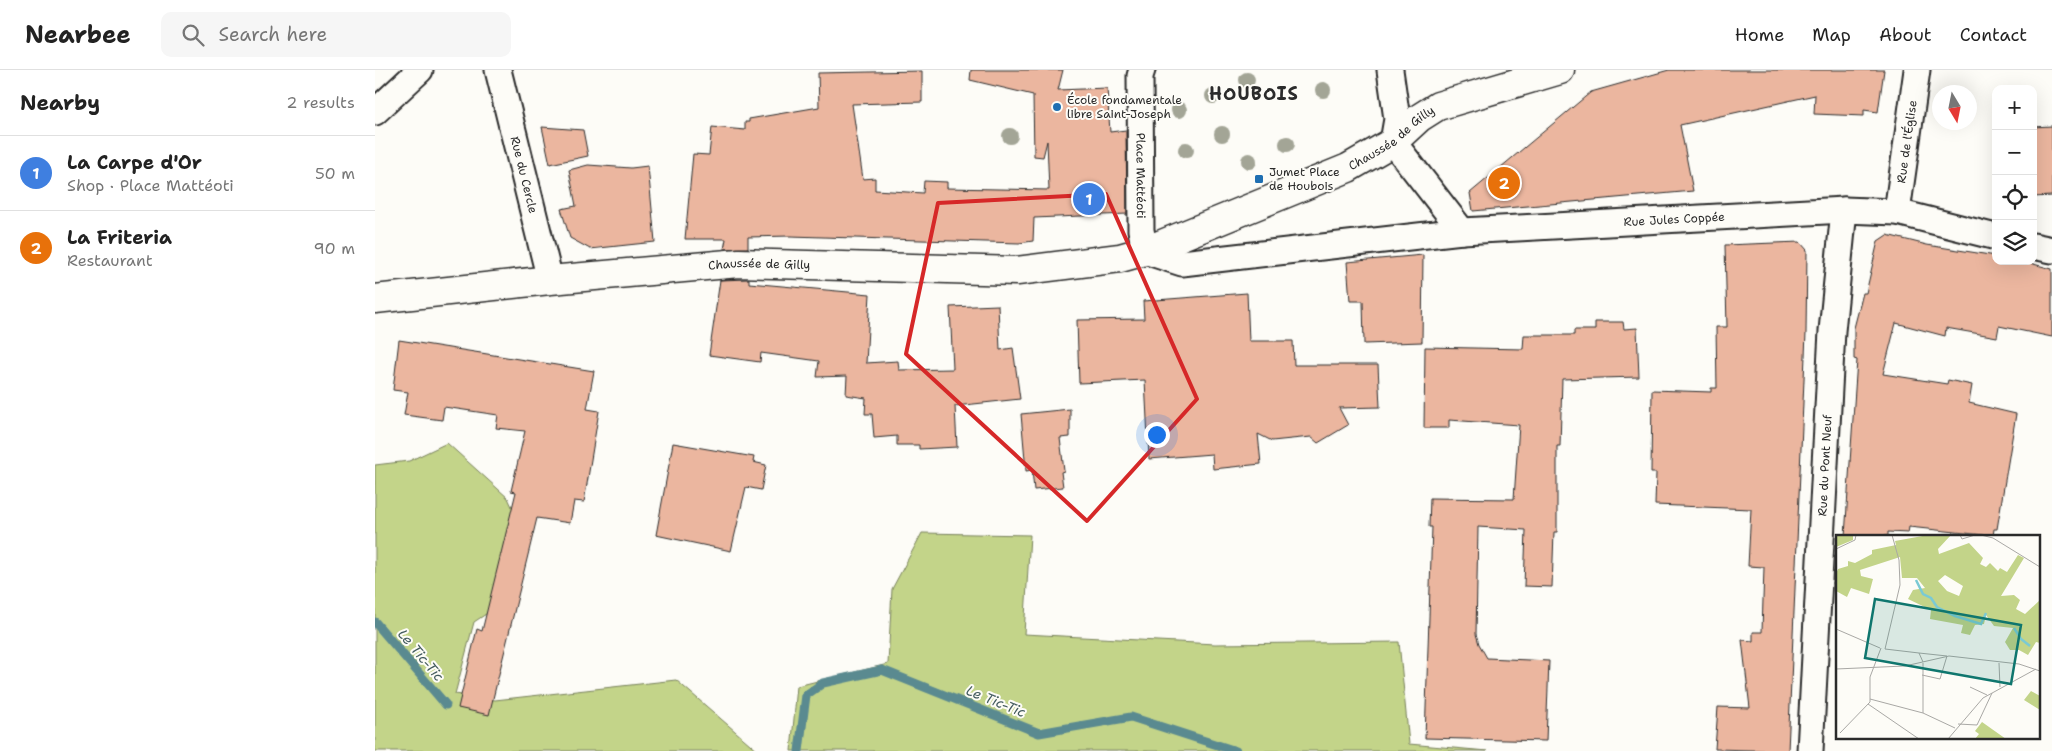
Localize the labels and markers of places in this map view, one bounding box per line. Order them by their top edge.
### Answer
place label: École fondamentale libre Saint-Joseph [1067,92,1182,122]
marker: École fondamentale libre Saint-Joseph [1051,101,1063,113]
place label: Jumet Place de Houbois [1269,164,1340,194]
pin: 2 [1488,164,1520,202]
marker: Jumet Place de Houbois [1253,173,1265,185]
pin: 1 [1073,180,1105,218]

